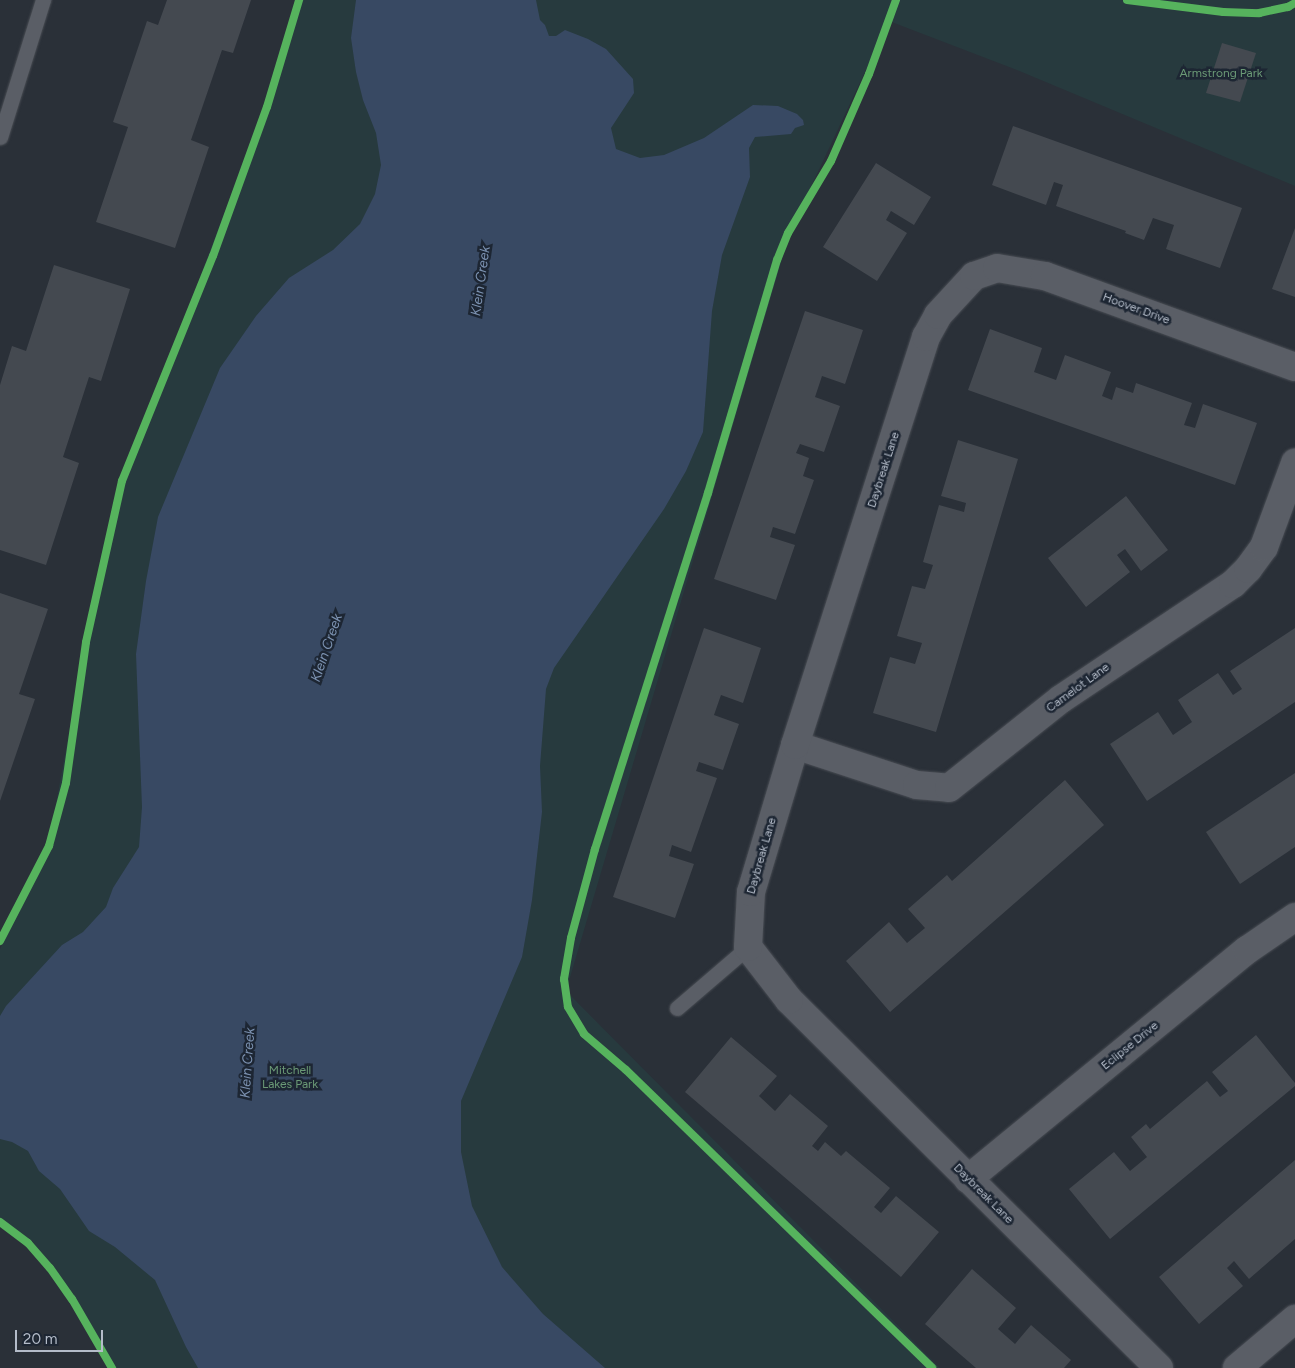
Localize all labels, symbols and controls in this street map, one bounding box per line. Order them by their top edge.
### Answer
park label: Armstrong Park [1179,67,1263,81]
water label: Klein Creek [468,245,494,317]
street label: Hoover Drive [1101,290,1171,328]
street label: Daybreak Lane [865,430,903,510]
water label: Klein Creek [308,612,346,684]
street label: Camelot Lane [1044,660,1112,716]
street label: Daybreak Lane [744,816,780,896]
street label: Eclipse Drive [1099,1019,1161,1073]
water label: Klein Creek [237,1027,259,1099]
park label: Mitchell Lakes Park [262,1064,318,1092]
street label: Daybreak Lane [950,1161,1016,1227]
scale bar [18,1320,105,1352]
text: 20 m [23,1330,57,1348]

